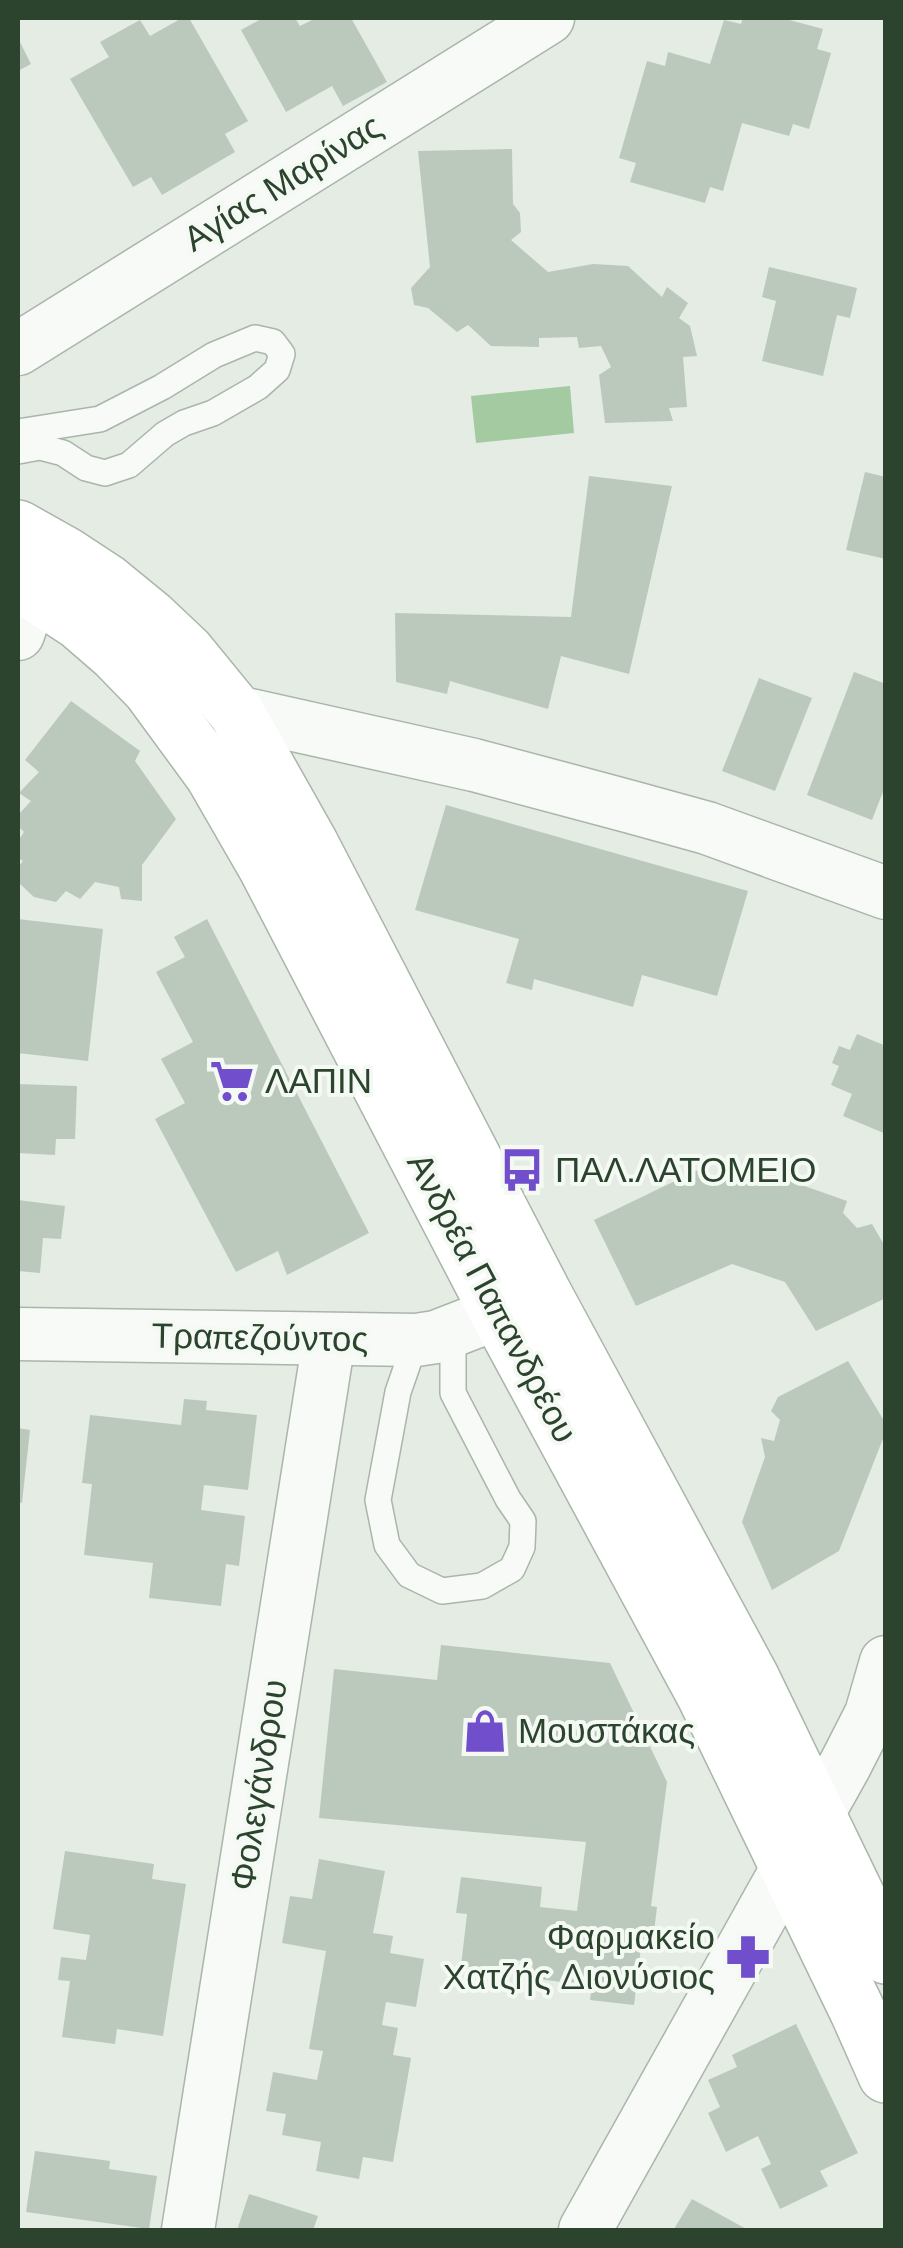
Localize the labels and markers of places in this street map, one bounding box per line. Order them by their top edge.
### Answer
supermarket icon: ΛΑΠΙΝ [208,1057,256,1105]
place label: ΛΑΠΙΝ [265,1058,372,1105]
bus stop icon: ΠΑΛ.ΛΑΤΟΜΕΙΟ [498,1146,546,1194]
place label: ΠΑΛ.ΛΑΤΟΜΕΙΟ [555,1147,817,1194]
shop icon: Μουστάκας [461,1707,509,1755]
place label: Μουστάκας [518,1708,695,1755]
place label: Φαρμακείο Χατζής Διονύσιος [443,1914,715,2001]
pharmacy icon: Φαρμακείο Χατζής Διονύσιος [724,1933,772,1981]

